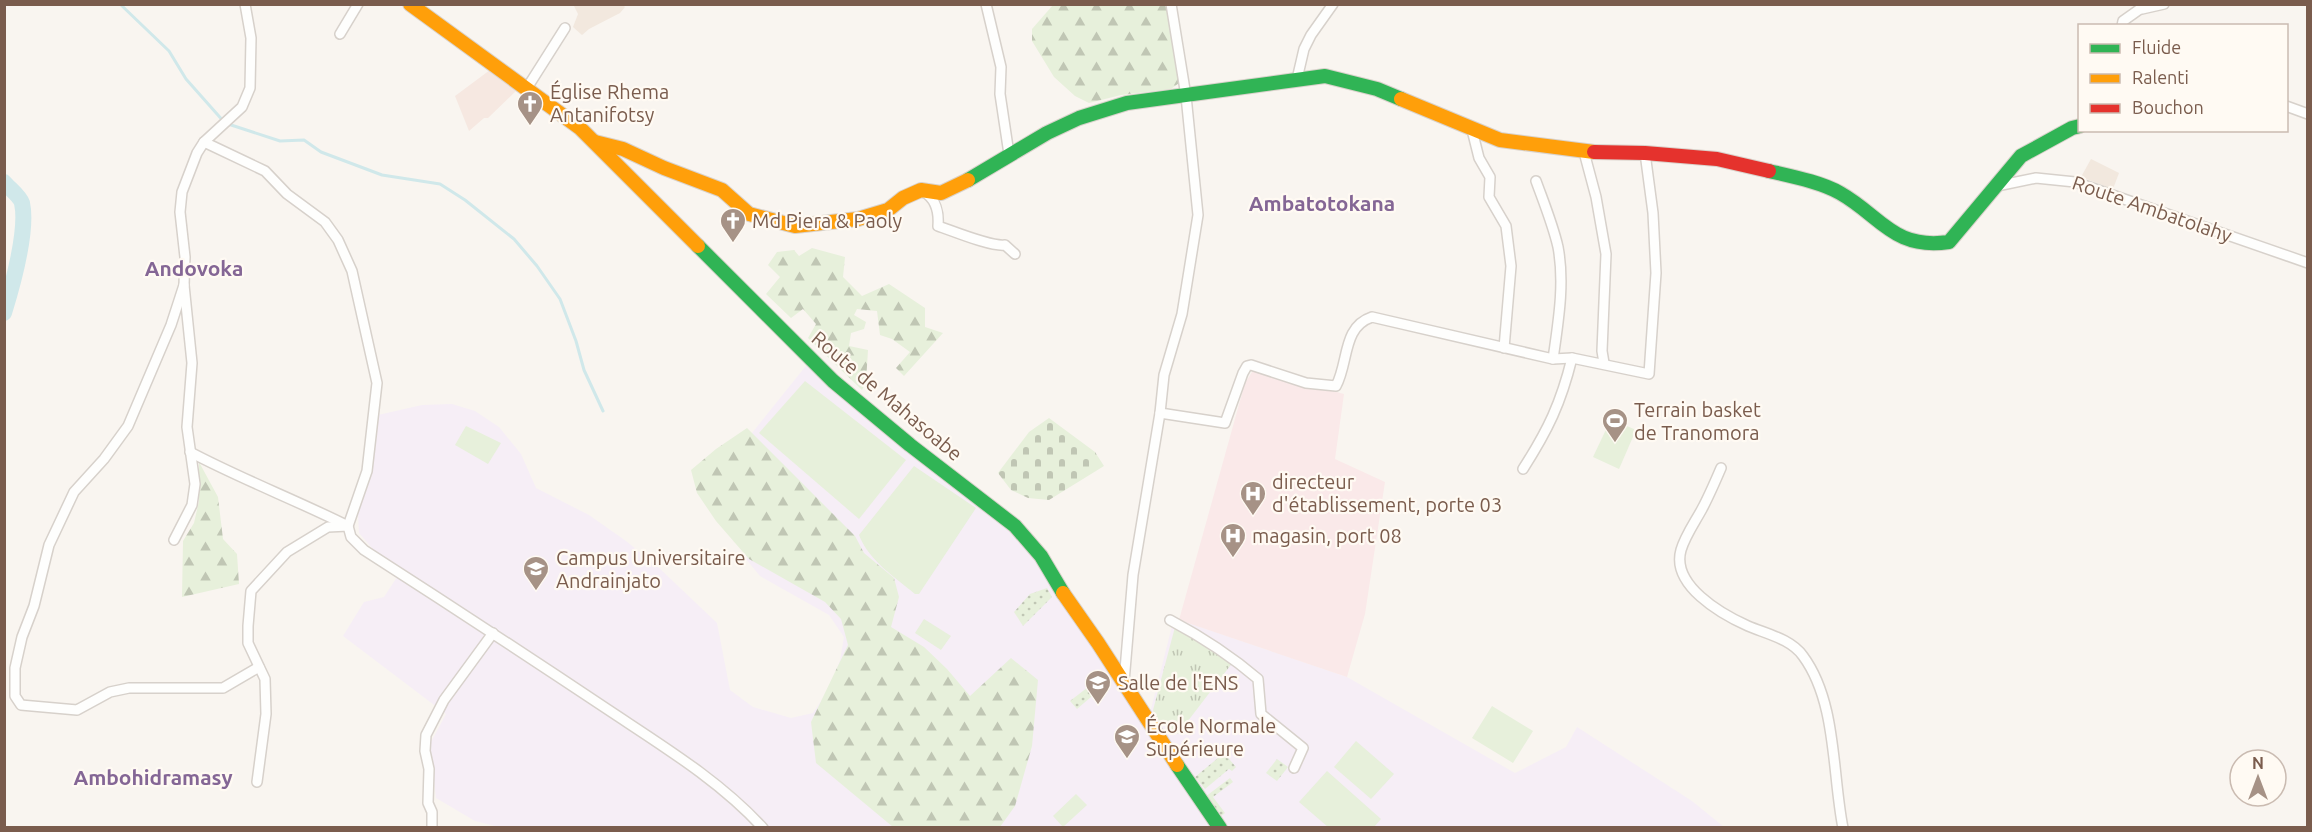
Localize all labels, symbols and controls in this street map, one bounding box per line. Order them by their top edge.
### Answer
legend [2078,24,2288,132]
text: Fluide [2132,37,2181,57]
text: Ralenti [2132,67,2189,87]
place label: Église Rhema Antanifotsy [550,80,669,126]
church icon: Église Rhema Antanifotsy [515,89,545,127]
text: Bouchon [2132,97,2204,117]
street label: Route Ambatolahy [2069,170,2235,247]
district label: Ambatotokana [1249,191,1395,215]
church icon: Md Piera & Paoly [718,206,748,244]
place label: Md Piera & Paoly [752,209,903,232]
district label: Andovoka [145,256,243,280]
street label: Route de Mahasoabe [808,326,967,465]
place label: Terrain basket de Tranomora [1634,398,1761,444]
sports icon: Terrain basket de Tranomora [1600,406,1630,444]
place label: directeur d'établissement, porte 03 [1272,470,1502,516]
hospital icon: directeur d'établissement, porte 03 [1238,479,1268,517]
hospital icon: magasin, port 08 [1218,521,1248,559]
place label: magasin, port 08 [1252,524,1402,547]
place label: Campus Universitaire Andrainjato [556,546,746,592]
school or university icon: Campus Universitaire Andrainjato [521,554,551,592]
school or university icon: Salle de l'ENS [1083,668,1113,706]
place label: Salle de l'ENS [1118,671,1238,694]
place label: École Normale Supérieure [1146,714,1276,760]
school or university icon: École Normale Supérieure [1112,722,1142,760]
north arrow [2228,748,2288,808]
text: N [2252,754,2264,772]
district label: Ambohidramasy [73,765,233,789]

